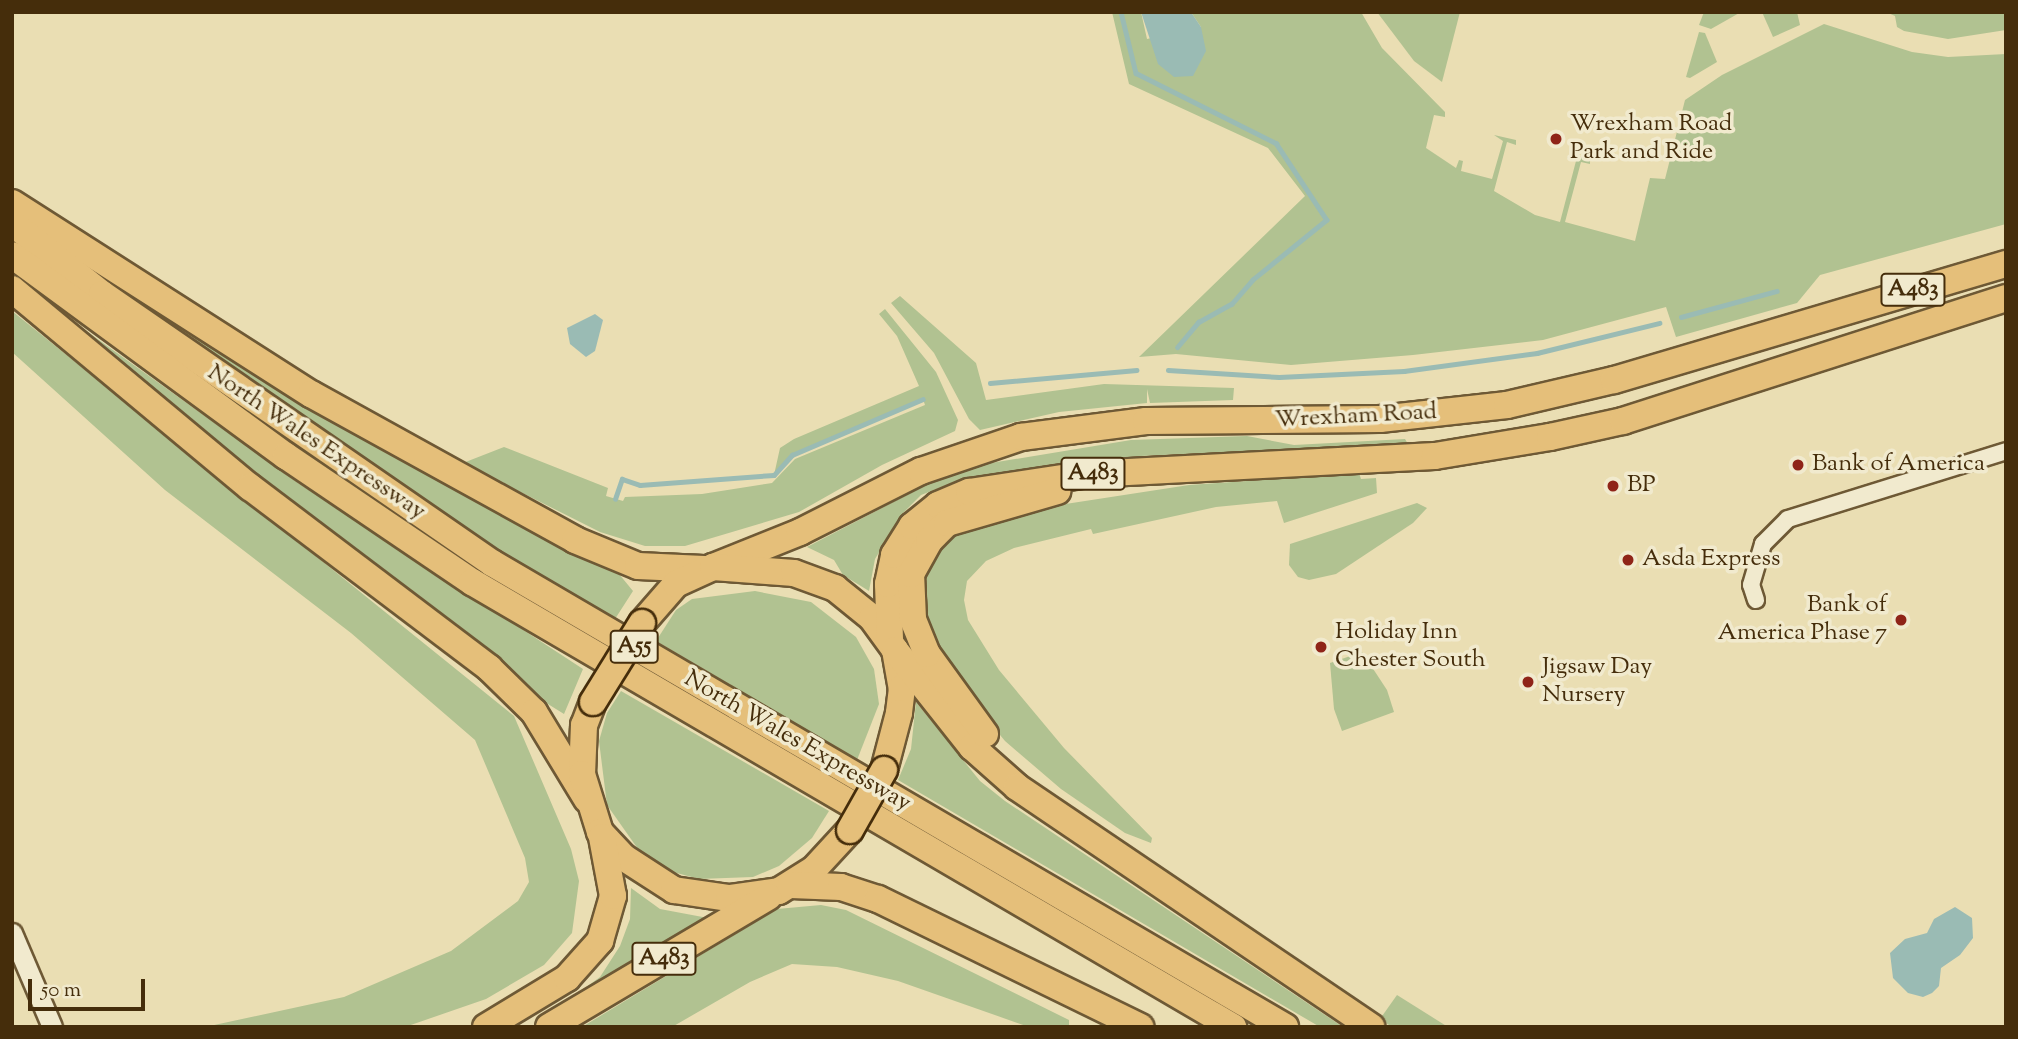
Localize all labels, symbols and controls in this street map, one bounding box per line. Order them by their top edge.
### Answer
place label: Wrexham Road Park and Ride [1570,111,1732,167]
marker: Wrexham Road Park and Ride [1548,131,1564,147]
road number: A483 [1880,270,1946,310]
street label: North Wales Expressway [201,359,431,527]
street label: Wrexham Road [1274,398,1438,436]
place label: Bank of America [1812,451,1985,479]
road number: A483 [1060,454,1126,494]
marker: Bank of America [1790,457,1806,473]
place label: BP [1627,472,1656,500]
marker: BP [1605,478,1621,494]
place label: Asda Express [1642,546,1780,574]
marker: Asda Express [1620,552,1636,568]
place label: Bank of America Phase 7 [1718,592,1887,648]
marker: Bank of America Phase 7 [1893,612,1909,628]
place label: Holiday Inn Chester South [1335,619,1486,675]
road number: A55 [610,628,658,666]
marker: Holiday Inn Chester South [1313,639,1329,655]
place label: Jigsaw Day Nursery [1542,654,1652,710]
street label: North Wales Expressway [678,665,916,819]
marker: Jigsaw Day Nursery [1520,674,1536,690]
road number: A483 [631,940,697,978]
scale bar [32,965,149,1009]
text: 50 m [41,976,81,1006]

